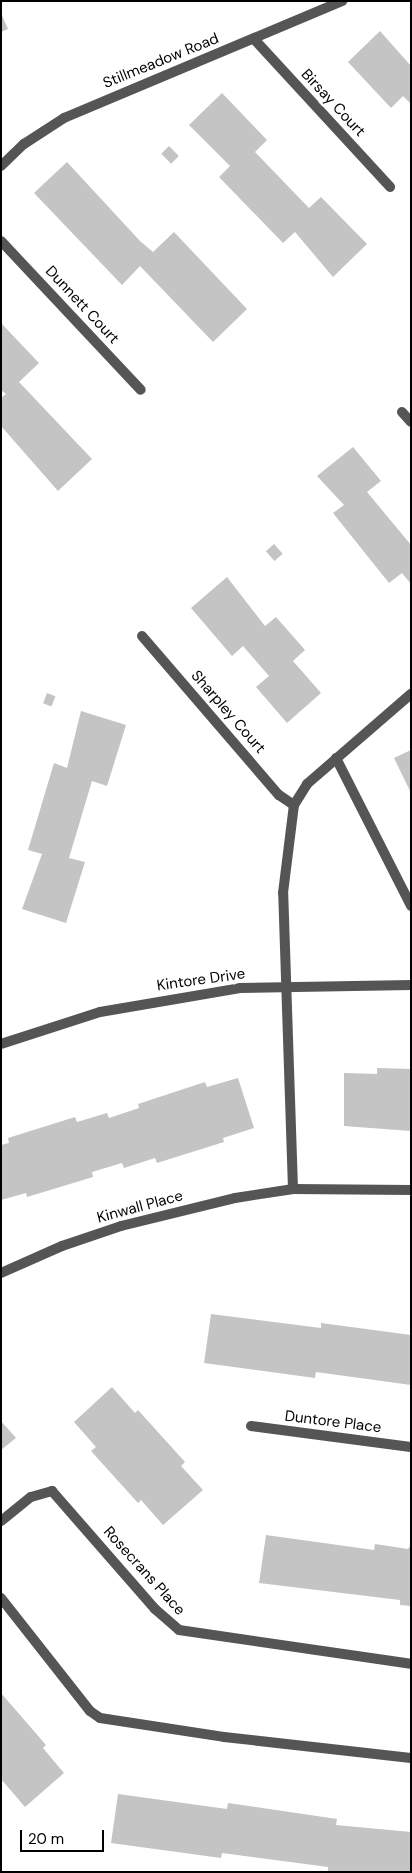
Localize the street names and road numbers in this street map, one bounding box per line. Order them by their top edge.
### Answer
street label: Stillmeadow Road [100,30,222,92]
street label: Birsay Court [297,66,369,140]
street label: Dunnett Court [41,262,123,348]
street label: Sharpley Court [187,667,269,757]
street label: Kintore Drive [156,965,246,995]
street label: Kinwall Place [95,1187,185,1227]
street label: Duntore Place [284,1407,382,1437]
street label: Rosecrans Place [99,1523,189,1619]

